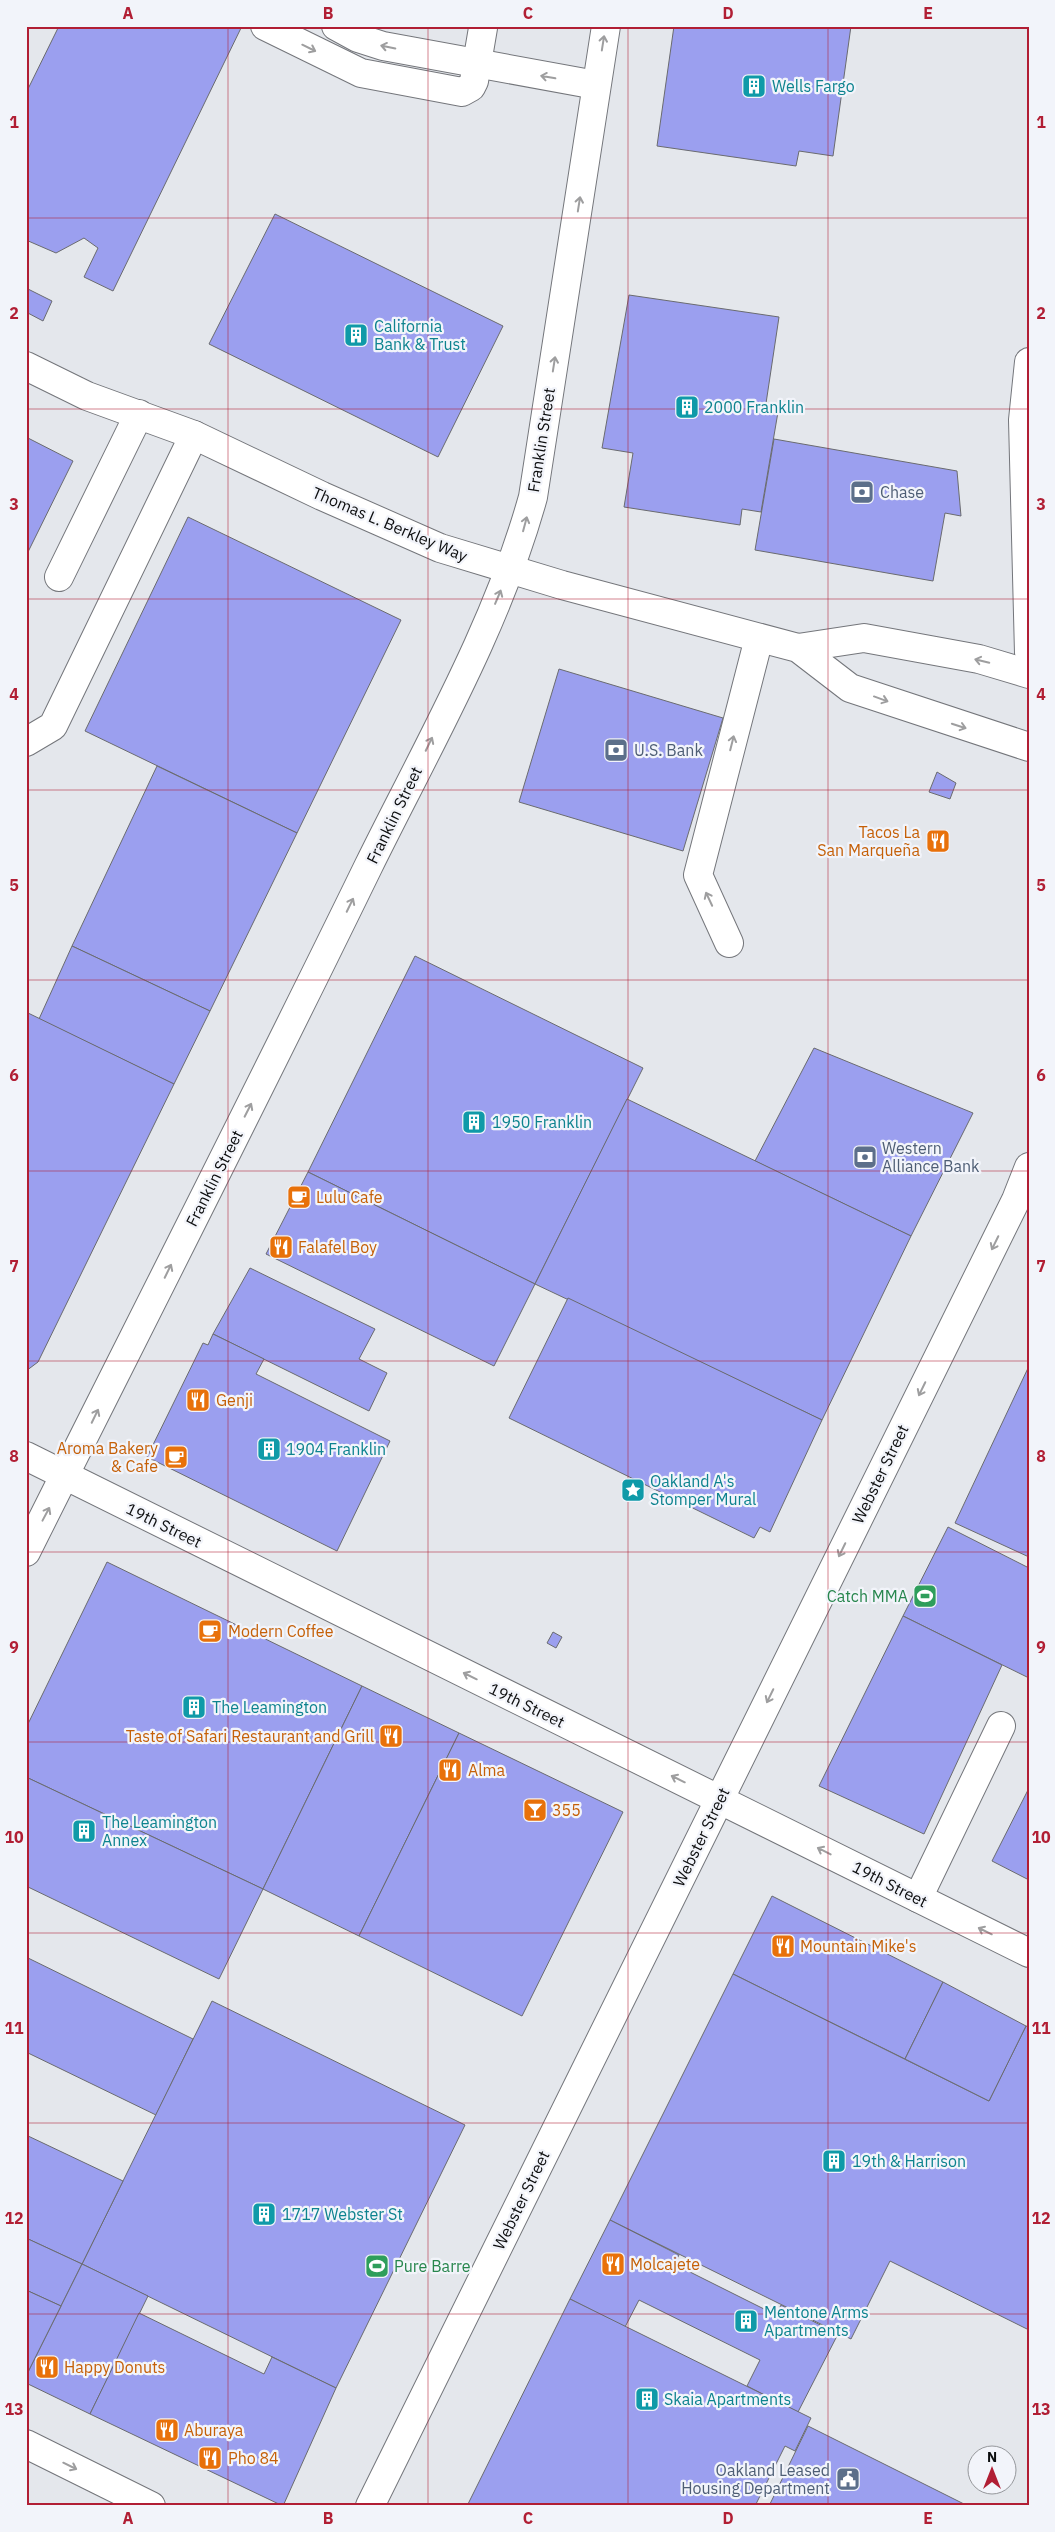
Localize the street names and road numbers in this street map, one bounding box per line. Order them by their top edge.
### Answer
street label: Franklin Street [523,386,559,494]
street label: Thomas L. Berkley Way [309,482,471,566]
street label: Franklin Street [362,763,426,867]
street label: Franklin Street [181,1126,247,1230]
street label: Webster Street [847,1421,913,1527]
street label: 19th Street [123,1498,205,1552]
street label: 19th Street [486,1678,568,1732]
street label: Webster Street [668,1784,734,1890]
street label: 19th Street [849,1857,931,1911]
street label: Webster Street [488,2147,554,2253]

